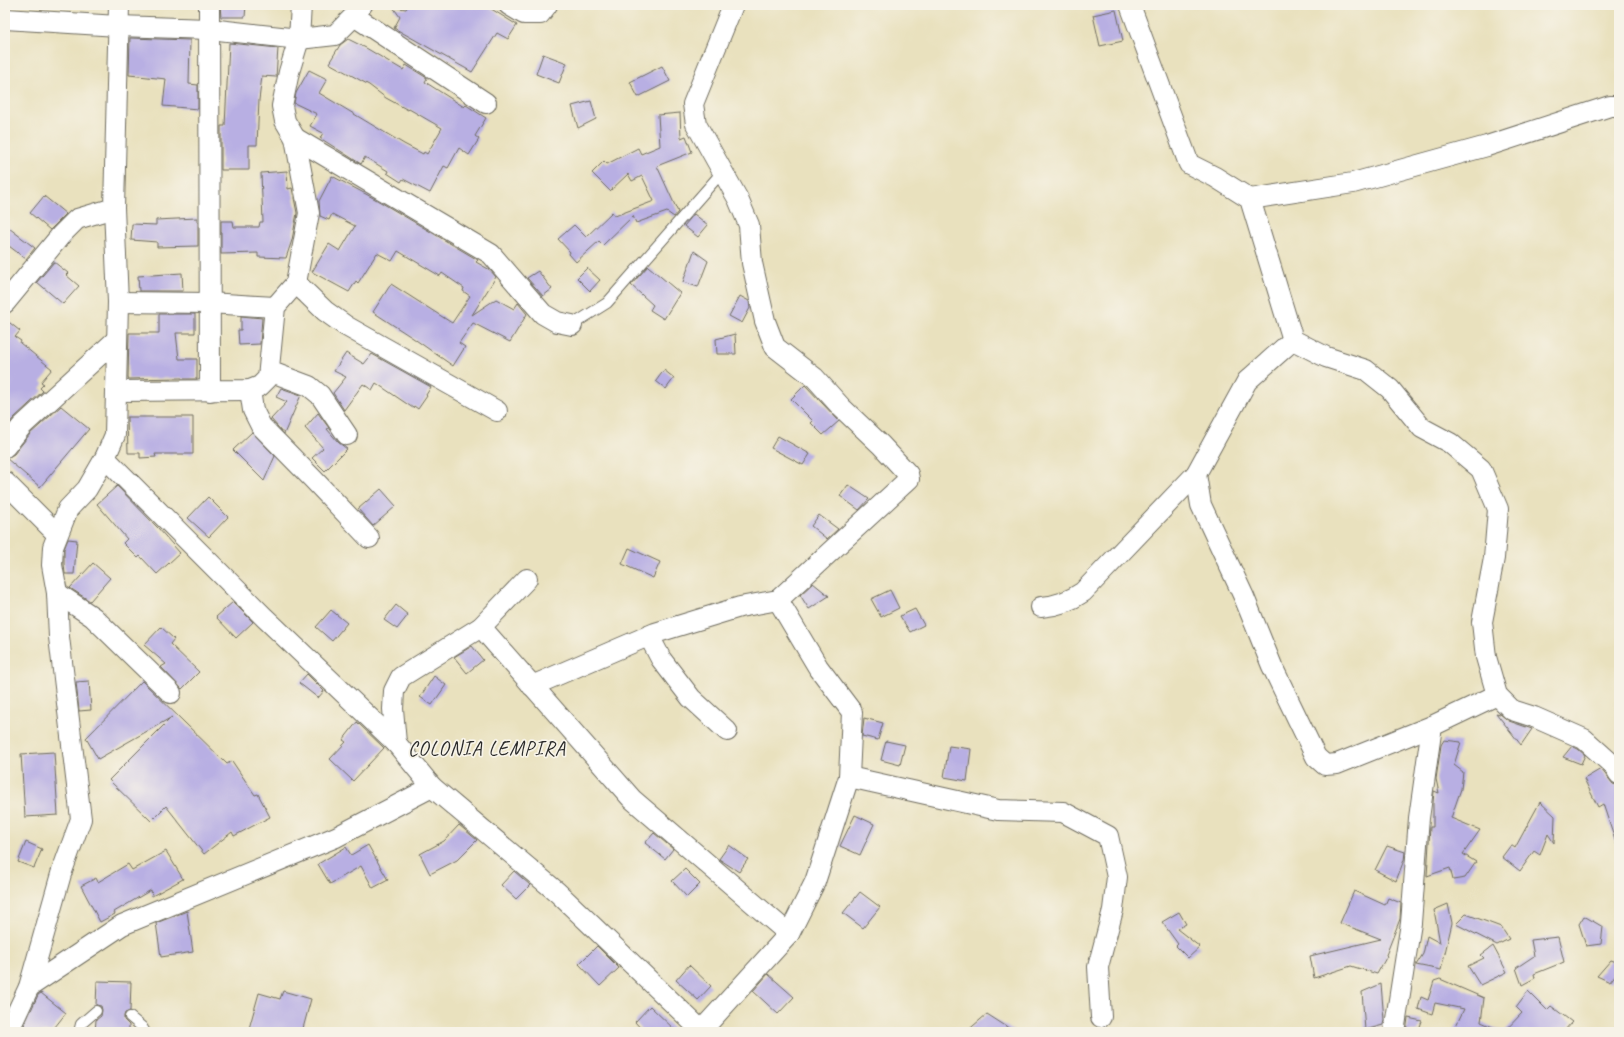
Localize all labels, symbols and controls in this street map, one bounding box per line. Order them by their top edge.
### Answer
district label: COLONIA LEMPIRA [408,736,566,761]

